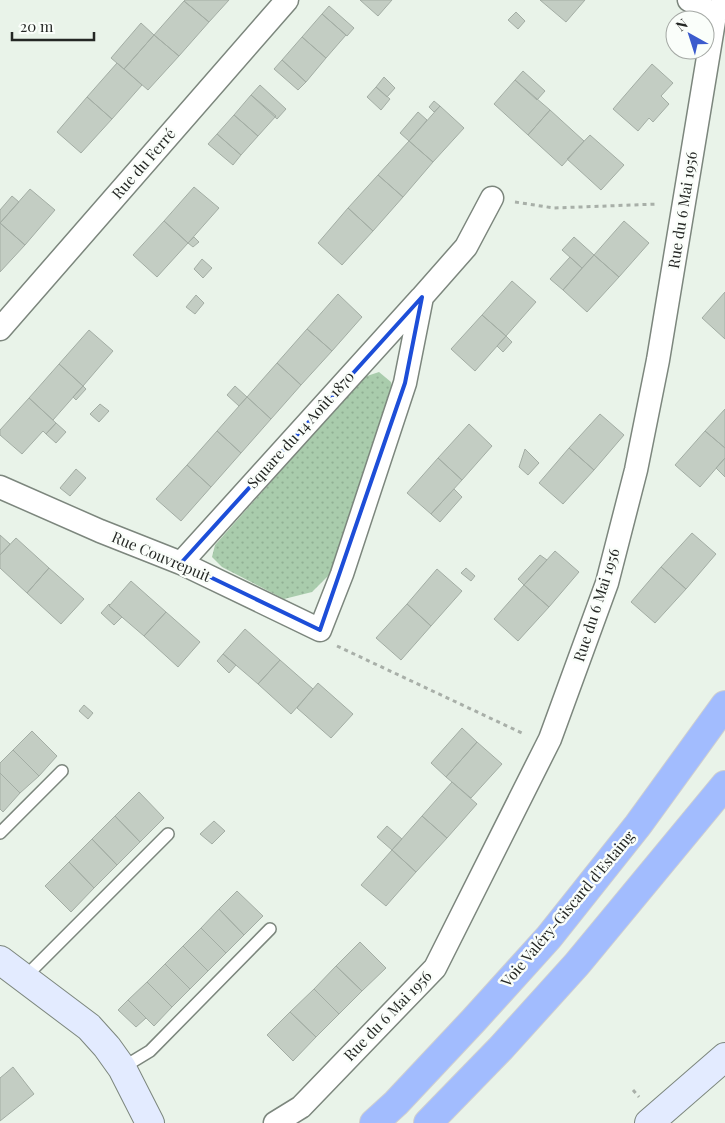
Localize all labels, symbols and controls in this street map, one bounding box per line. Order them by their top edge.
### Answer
scale bar [12,10,95,42]
north arrow [665,10,715,60]
text: N [672,14,691,35]
text: 20 m [20,16,54,36]
street label: Rue du Ferré [107,124,179,203]
street label: Rue du 6 Mai 1956 [663,150,701,270]
street label: Square du 14 Août 1870 [242,366,358,492]
street label: Rue Couvrepuit [109,526,214,586]
street label: Rue du 6 Mai 1956 [568,545,624,664]
street label: Voie Valéry-Giscard d'Estaing [495,826,638,991]
street label: Rue du 6 Mai 1956 [339,966,436,1065]

